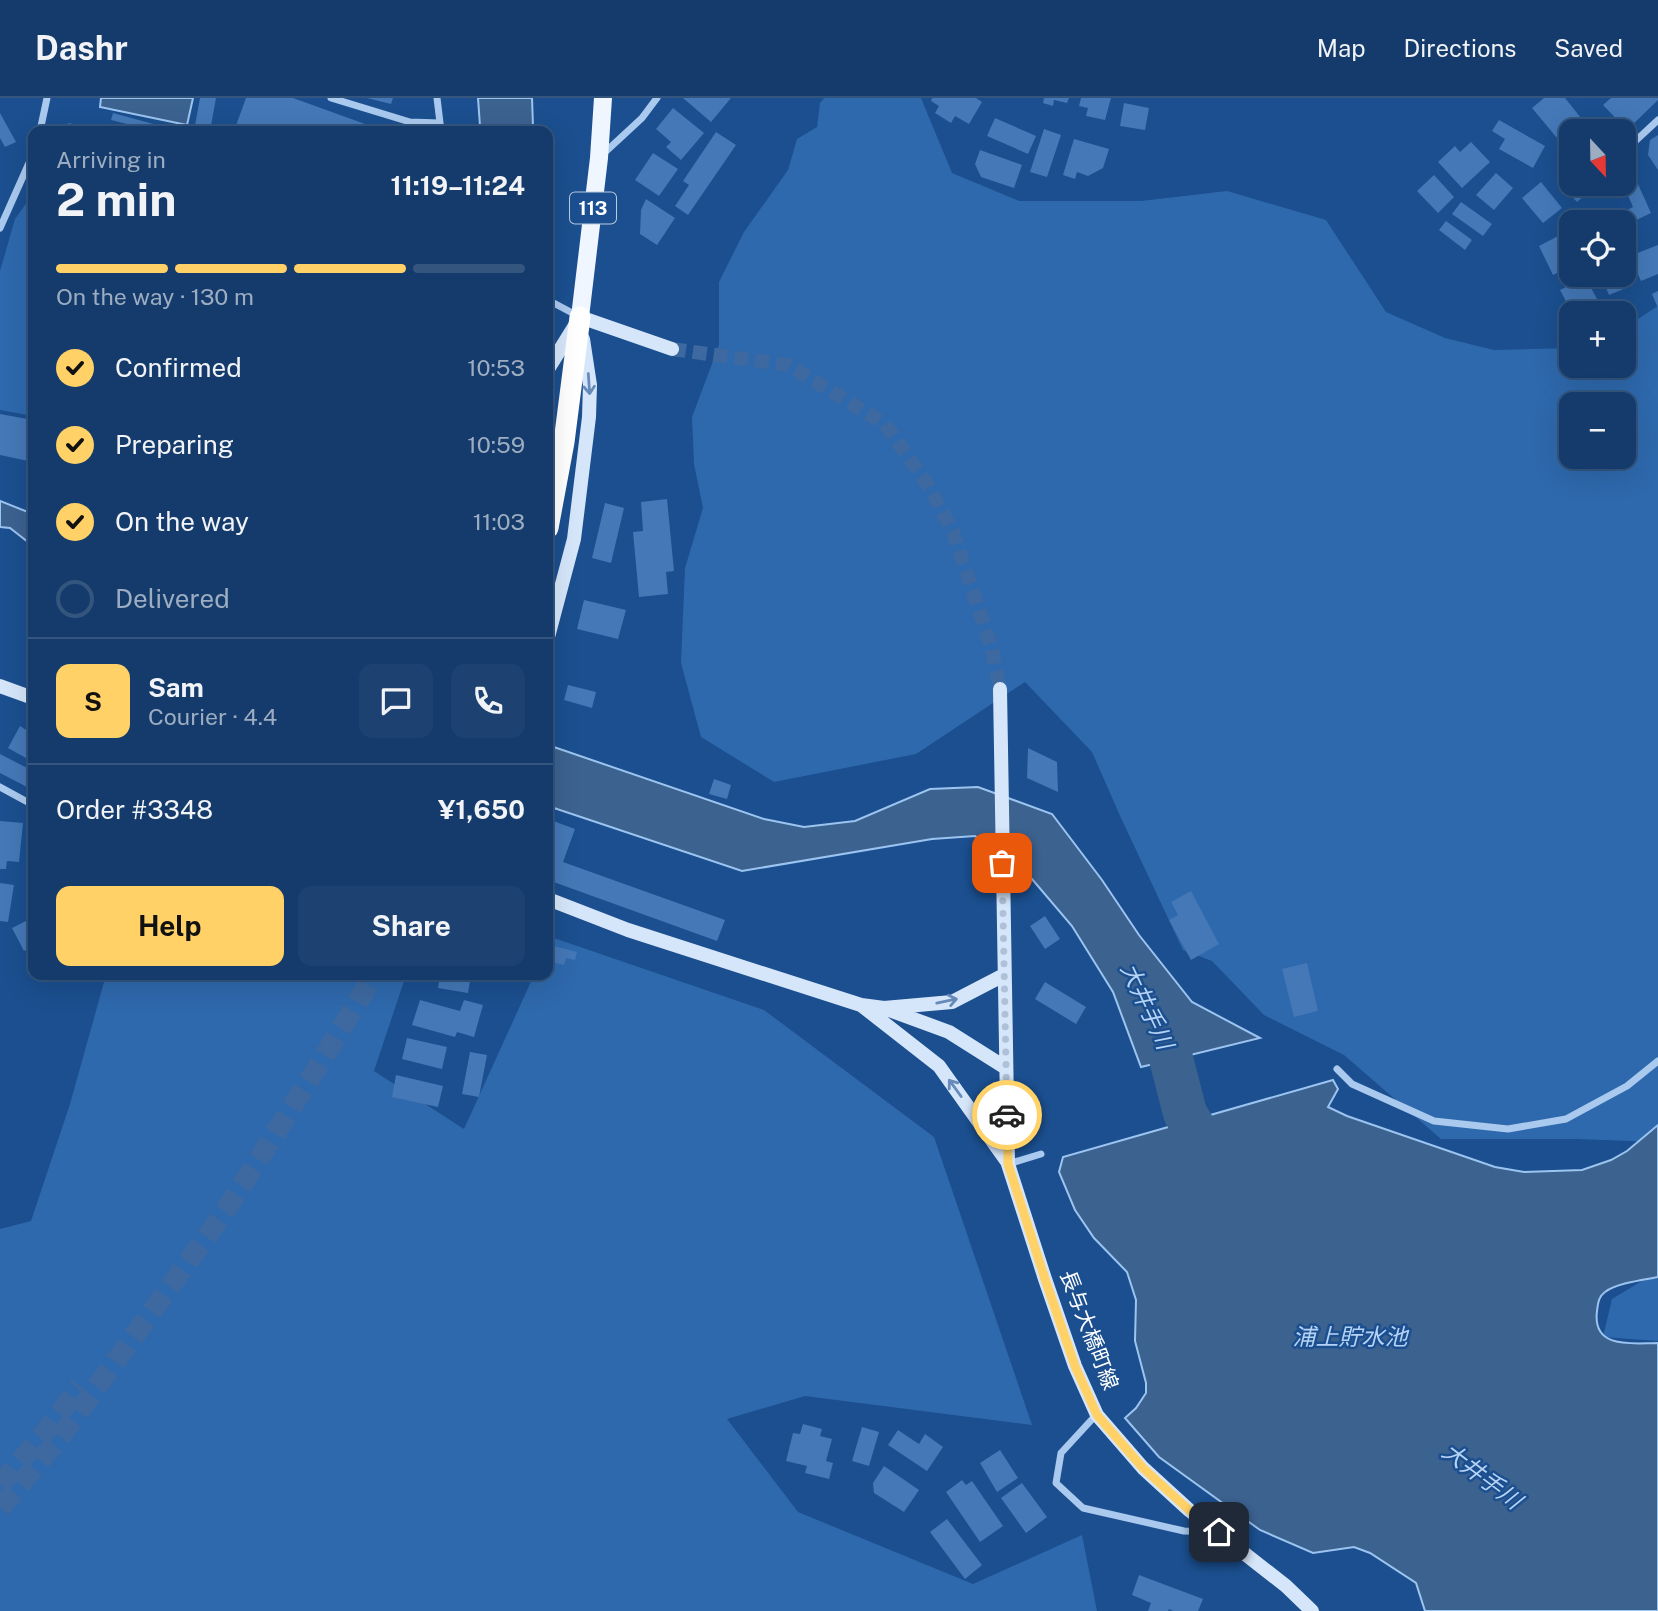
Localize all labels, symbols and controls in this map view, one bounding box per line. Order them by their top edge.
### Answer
text: Dashr [35,29,128,67]
text: Map [1317,34,1366,62]
text: Directions [1404,34,1516,62]
text: Saved [1554,34,1623,62]
north arrow [1559,119,1636,196]
map controls [1559,119,1636,469]
text: Arriving in [56,146,166,173]
text: 11:19–11:24 [391,170,525,201]
text: 2 min [56,172,176,226]
road number: 113 [570,192,616,223]
button: locate [1559,210,1636,287]
text: On the way · 130 m [56,283,254,310]
button: + [1559,301,1636,378]
icon: check [56,349,94,387]
text: Confirmed [115,352,242,383]
text: 10:53 [467,354,525,381]
one-way arrow [583,373,596,395]
button: − [1559,392,1636,469]
icon: check [56,426,94,464]
text: Preparing [115,429,234,460]
text: 10:59 [467,431,525,458]
icon: check [56,503,94,541]
text: On the way [115,506,249,537]
text: 11:03 [473,508,525,535]
text: Delivered [115,583,230,614]
button: chat [359,664,433,738]
button: phone [451,664,525,738]
text: Sam [148,672,204,703]
text: S [84,686,102,717]
text: Courier · 4.4 [148,703,277,730]
text: Order #3348 [56,794,213,825]
text: ¥1,650 [438,794,525,825]
pin [972,833,1032,893]
icon: bag [983,844,1021,882]
button: Help [56,886,284,966]
button: Share [298,886,525,966]
water label: 大井手川 [1116,958,1180,1056]
one-way arrow [935,994,958,1008]
one-way arrow [948,1079,962,1098]
courier [972,1080,1042,1150]
icon: car [988,1096,1026,1134]
street label: 長与大橋町線 [1055,1267,1124,1393]
water label: 浦上貯水池 [1293,1323,1410,1350]
water label: 大井手川 [1437,1437,1530,1516]
pin [1189,1502,1249,1562]
icon: home [1200,1513,1238,1551]

